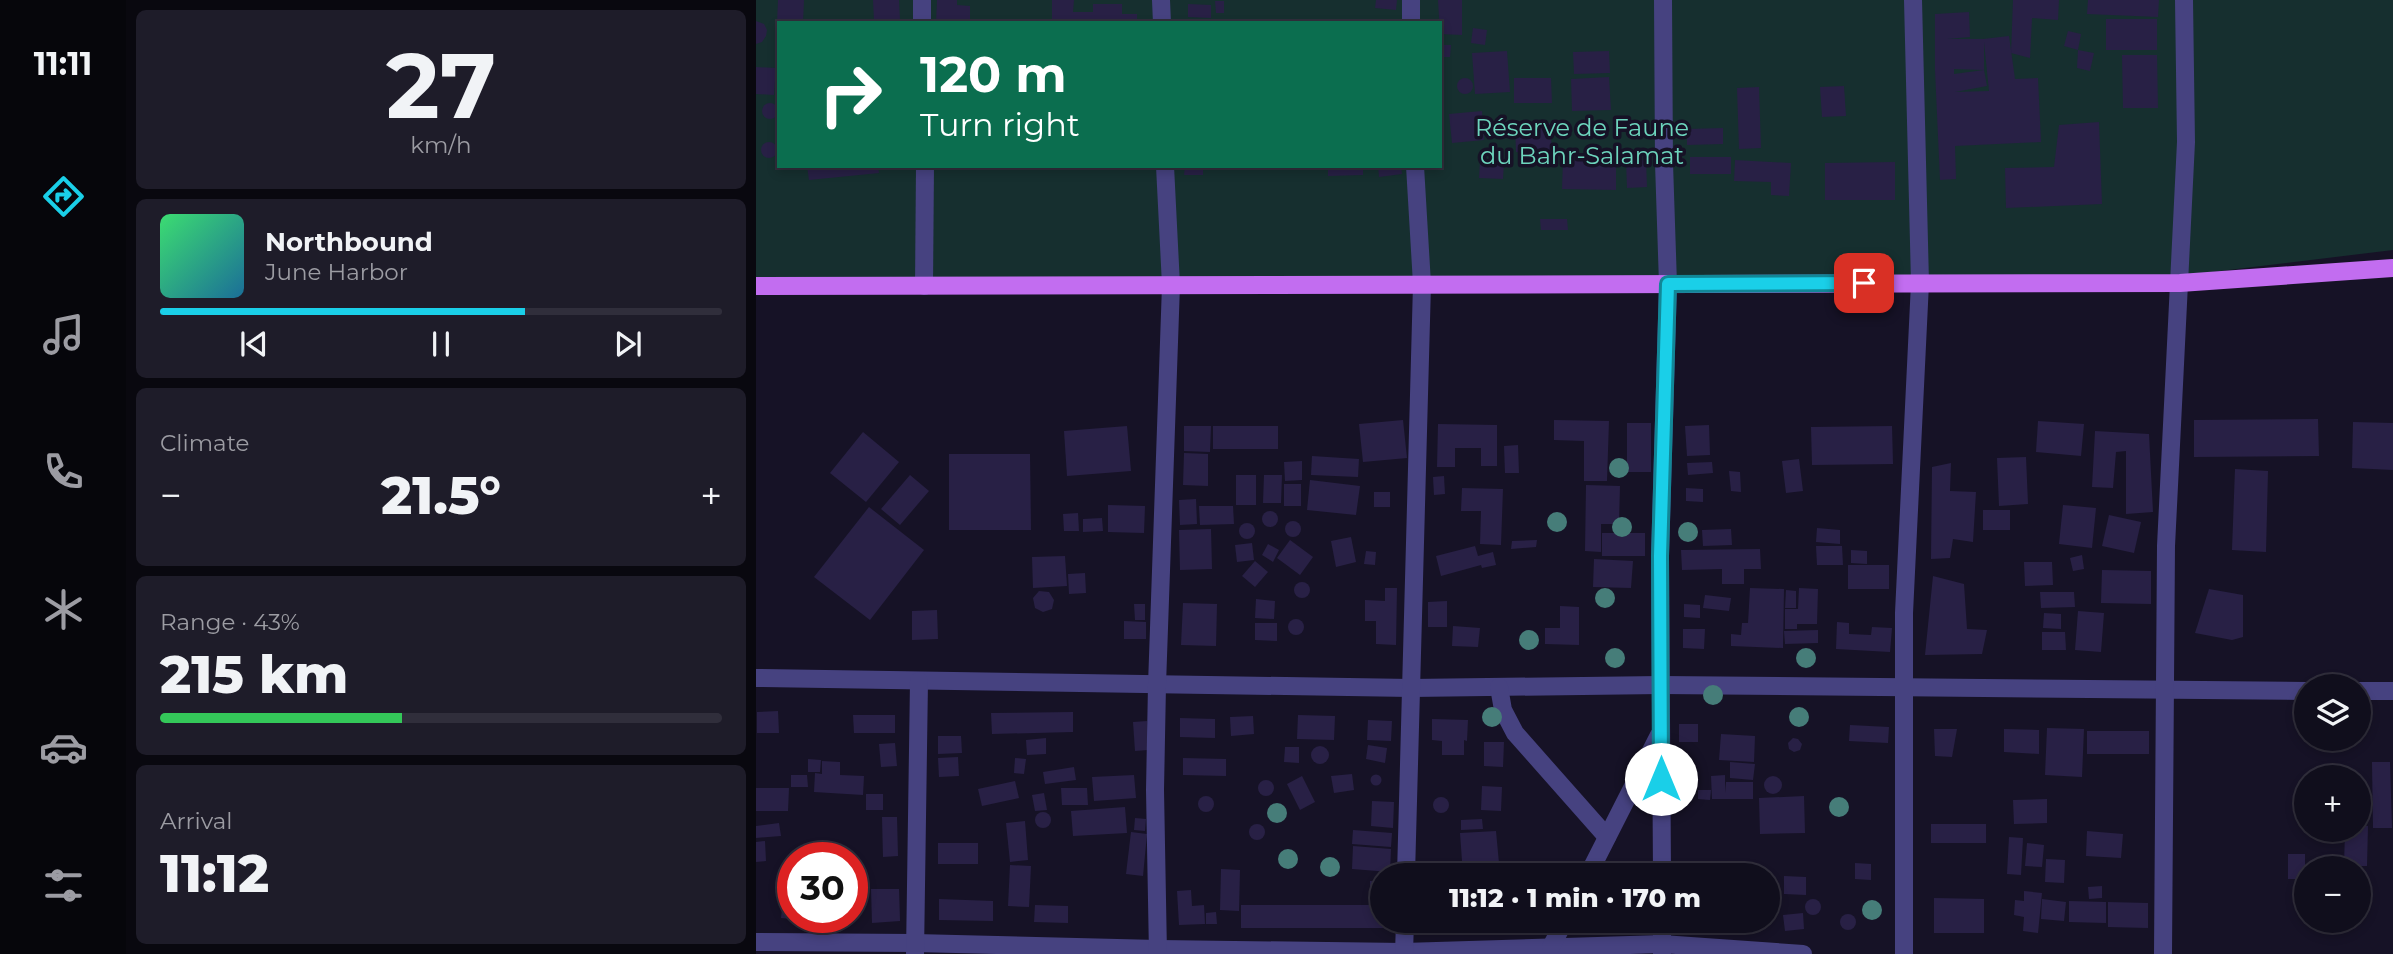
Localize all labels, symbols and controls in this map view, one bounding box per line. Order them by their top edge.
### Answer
text: 27 [386,30,496,141]
text: 11:11 [34,44,92,83]
text: 120 m [920,45,1067,104]
icon: right [805,49,896,140]
text: Turn right [920,105,1080,144]
park label: Réserve de Faune du Bahr-Salamat [1475,113,1689,170]
text: km/h [410,131,472,159]
icon: directions [39,172,88,221]
text: Northbound [265,226,433,258]
pin [1834,253,1894,313]
text: June Harbor [265,258,408,286]
icon: arrive [1845,264,1883,302]
icon: music [39,310,88,359]
icon: previous [235,325,273,363]
icon: pause [422,325,460,363]
icon: next [609,325,647,363]
text: Climate [160,429,249,457]
icon: phone [39,447,88,496]
text: 21.5° [381,464,501,527]
text: − [160,472,182,519]
text: + [700,472,722,519]
icon: climate [39,585,88,634]
text: Range · 43% [160,608,300,636]
text: 215 km [160,643,348,706]
map controls [2294,674,2371,933]
button: layers [2294,674,2371,751]
icon: car [39,723,88,772]
position arrow [1624,742,1698,816]
button: + [2294,765,2371,842]
text: Arrival [160,807,233,835]
text: 11:12 [160,842,269,905]
speed limit sign: 30 [777,842,868,933]
button: − [2294,856,2371,933]
icon: filters [39,861,88,910]
text: 11:12 · 1 min · 170 m [1449,882,1701,914]

